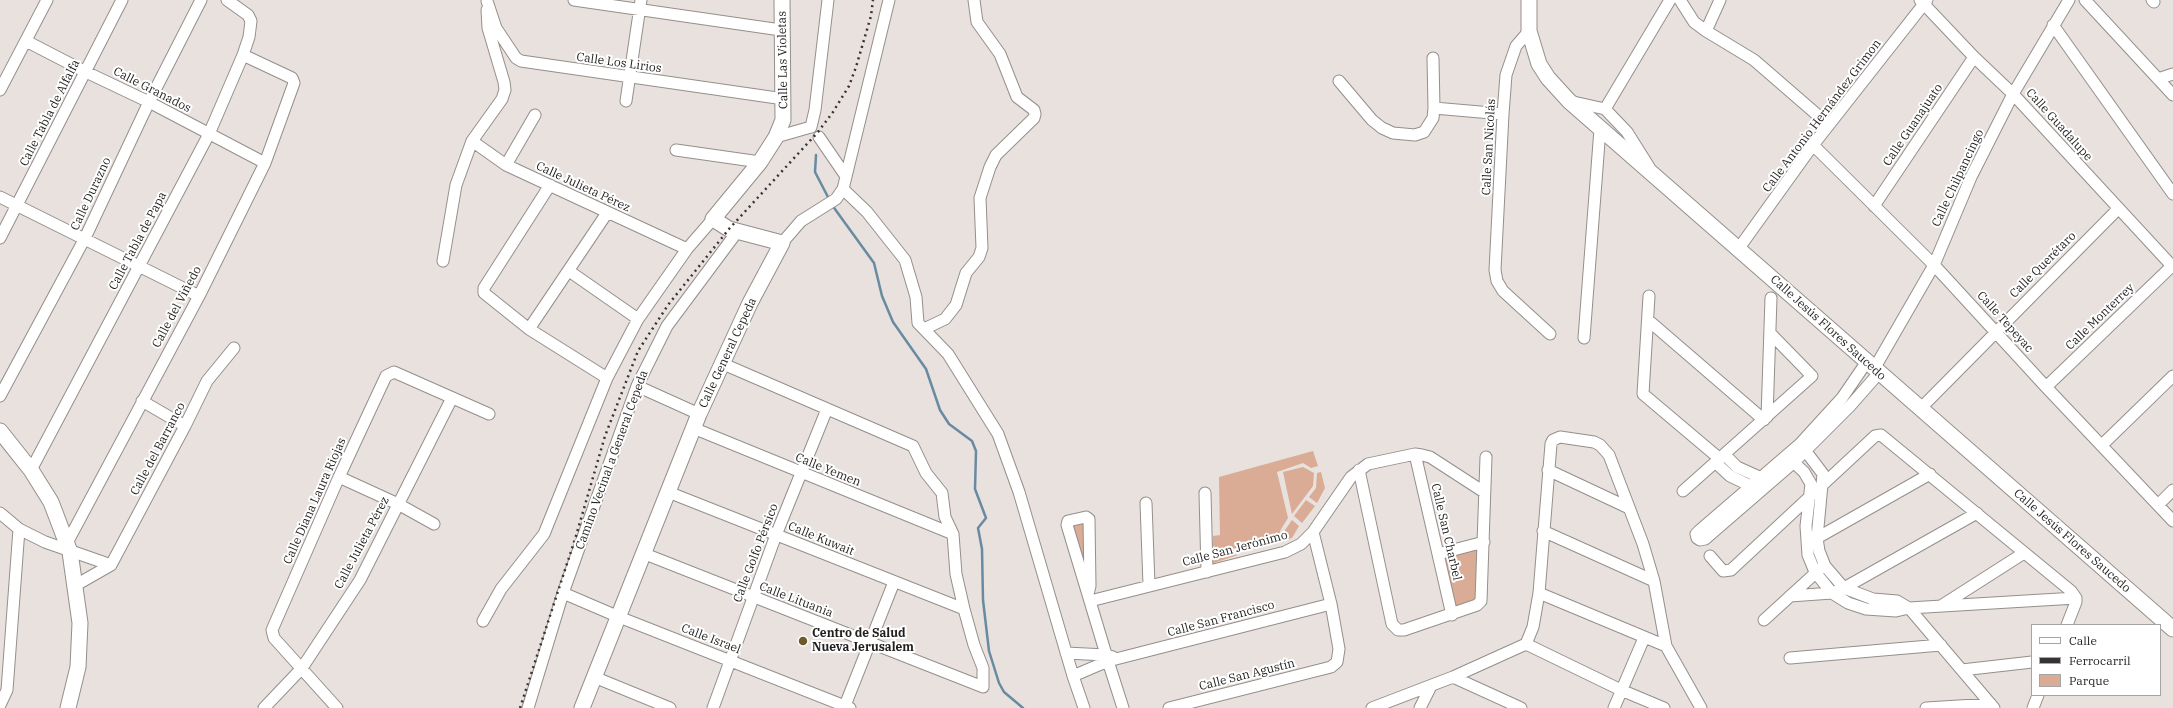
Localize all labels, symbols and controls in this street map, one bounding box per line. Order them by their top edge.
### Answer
street label: Calle Las Violetas [775,11,791,109]
street label: Calle Antonio Hernández Grimon [1760,37,1884,195]
street label: Calle Los Lirios [576,50,662,76]
street label: Calle Tabla de Alfalfa [17,57,83,169]
street label: Calle Granados [111,64,193,116]
street label: Calle Guanajuato [1880,81,1946,169]
street label: Calle Guadalupe [2023,86,2095,164]
street label: Calle San Nicolás [1479,98,1499,196]
street label: Calle Chilpancingo [1929,127,1987,229]
street label: Calle Durazno [68,155,114,233]
street label: Calle Julieta Pérez [534,159,632,215]
street label: Calle Tabla de Papa [106,190,170,292]
street label: Calle Querétaro [2007,229,2079,301]
street label: Calle del Viñedo [149,264,205,350]
street label: Calle Jesús Flores Saucedo [1767,272,1889,384]
street label: Calle Monterrey [2063,281,2137,353]
street label: Calle Tepeyac [1974,288,2036,356]
street label: Calle General Cepeda [696,296,760,410]
street label: Camino Vecinal a General Cepeda [573,368,651,552]
street label: Calle del Barranco [127,400,189,498]
street label: Calle Diana Laura Riojas [281,436,349,566]
street label: Calle Yemen [793,450,863,490]
street label: Calle San Charbel [1428,482,1464,582]
street label: Calle Jesús Flores Saucedo [2011,486,2133,596]
street label: Calle Julieta Pérez [332,494,392,592]
street label: Calle Golfo Pérsico [731,502,781,604]
street label: Calle Kuwait [786,519,856,559]
street label: Calle San Jerónimo [1181,528,1289,570]
street label: Calle Lituania [757,579,835,621]
street label: Calle San Francisco [1166,598,1276,640]
street label: Calle Israel [679,621,743,657]
legend [2031,624,2161,696]
place label: Centro de Salud Nueva Jerusalem [812,627,914,655]
text: Calle [2069,633,2097,648]
marker: Centro de Salud Nueva Jerusalem [797,635,809,647]
text: Ferrocarril [2069,653,2131,668]
street label: Calle San Agustín [1198,656,1296,694]
text: Parque [2069,673,2109,688]

